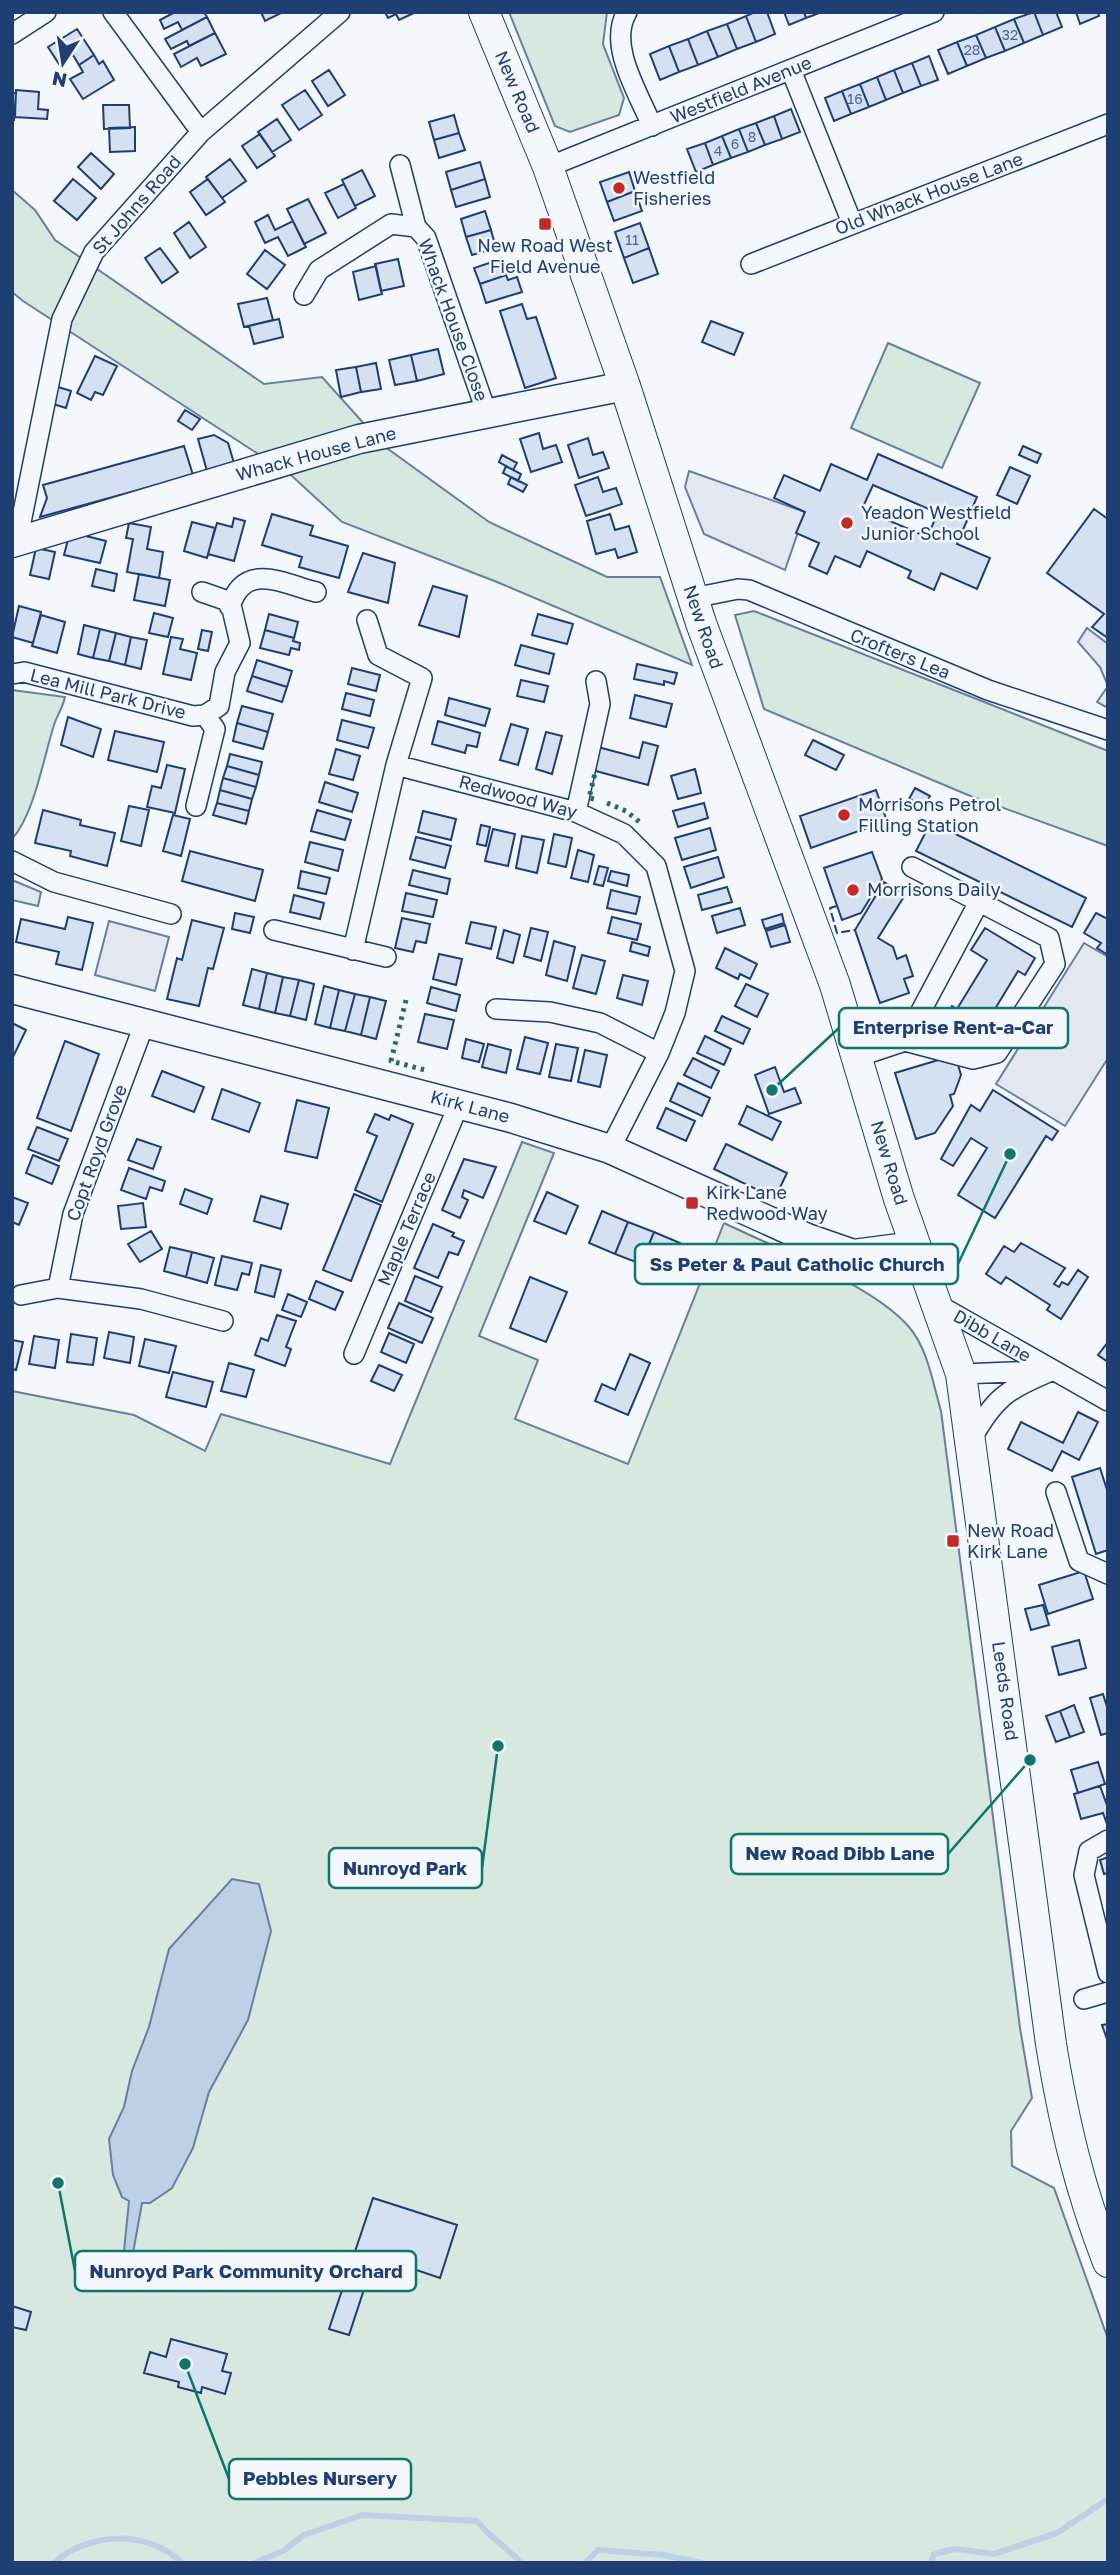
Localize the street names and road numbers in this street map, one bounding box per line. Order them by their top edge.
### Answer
street label: New Road [491,47,545,136]
street label: Westfield Avenue [667,51,814,127]
street label: Old Whack House Lane [832,147,1026,239]
street label: St Johns Road [87,150,185,258]
street label: Whack House Close [414,235,494,404]
street label: Whack House Lane [233,421,398,485]
street label: New Road [679,582,729,671]
street label: Crofters Lea [847,623,954,683]
street label: Lea Mill Park Drive [28,663,188,723]
street label: Redwood Way [457,770,580,822]
street label: Copt Royd Grove [61,1081,131,1224]
street label: Kirk Lane [428,1085,512,1127]
street label: New Road [867,1118,913,1208]
street label: Maple Terrace [372,1168,440,1289]
street label: Dibb Lane [950,1304,1035,1366]
street label: Leeds Road [988,1640,1024,1742]

